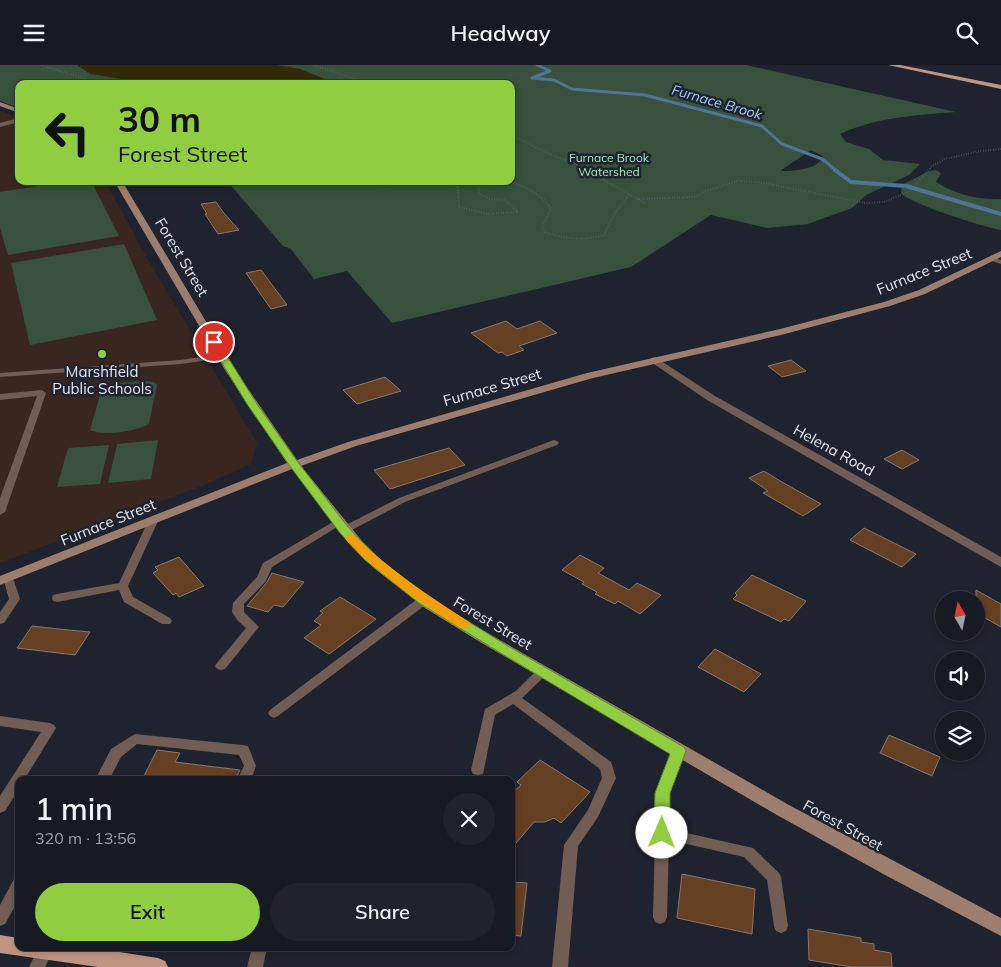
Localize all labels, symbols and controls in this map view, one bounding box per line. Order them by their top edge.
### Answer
icon: menu [20,19,48,47]
text: Headway [451,19,550,47]
icon: search [953,19,981,47]
water label: Furnace Brook [670,80,765,124]
text: 30 m [118,97,201,141]
icon: left [35,100,100,165]
text: Forest Street [118,140,247,168]
park label: Furnace Brook Watershed [569,150,650,179]
street label: Forest Street [151,214,213,300]
street label: Furnace Street [874,243,974,299]
pin [193,321,235,363]
icon: arrive [200,328,228,356]
marker: Marshfield Public Schools [96,348,108,360]
place label: Marshfield Public Schools [52,362,152,398]
street label: Furnace Street [441,364,543,410]
street label: Helena Road [790,420,878,480]
street label: Furnace Street [58,494,158,550]
north arrow [935,591,985,641]
map controls [935,591,985,761]
street label: Forest Street [450,592,536,654]
button: sound [935,651,985,701]
button: layers [935,711,985,761]
text: 1 min [35,790,113,828]
button: close [443,793,495,845]
street label: Forest Street [800,795,886,855]
position arrow [635,806,687,858]
text: 320 m · 13:56 [35,828,136,848]
button: Exit [35,883,260,941]
button: Share [270,883,495,941]

